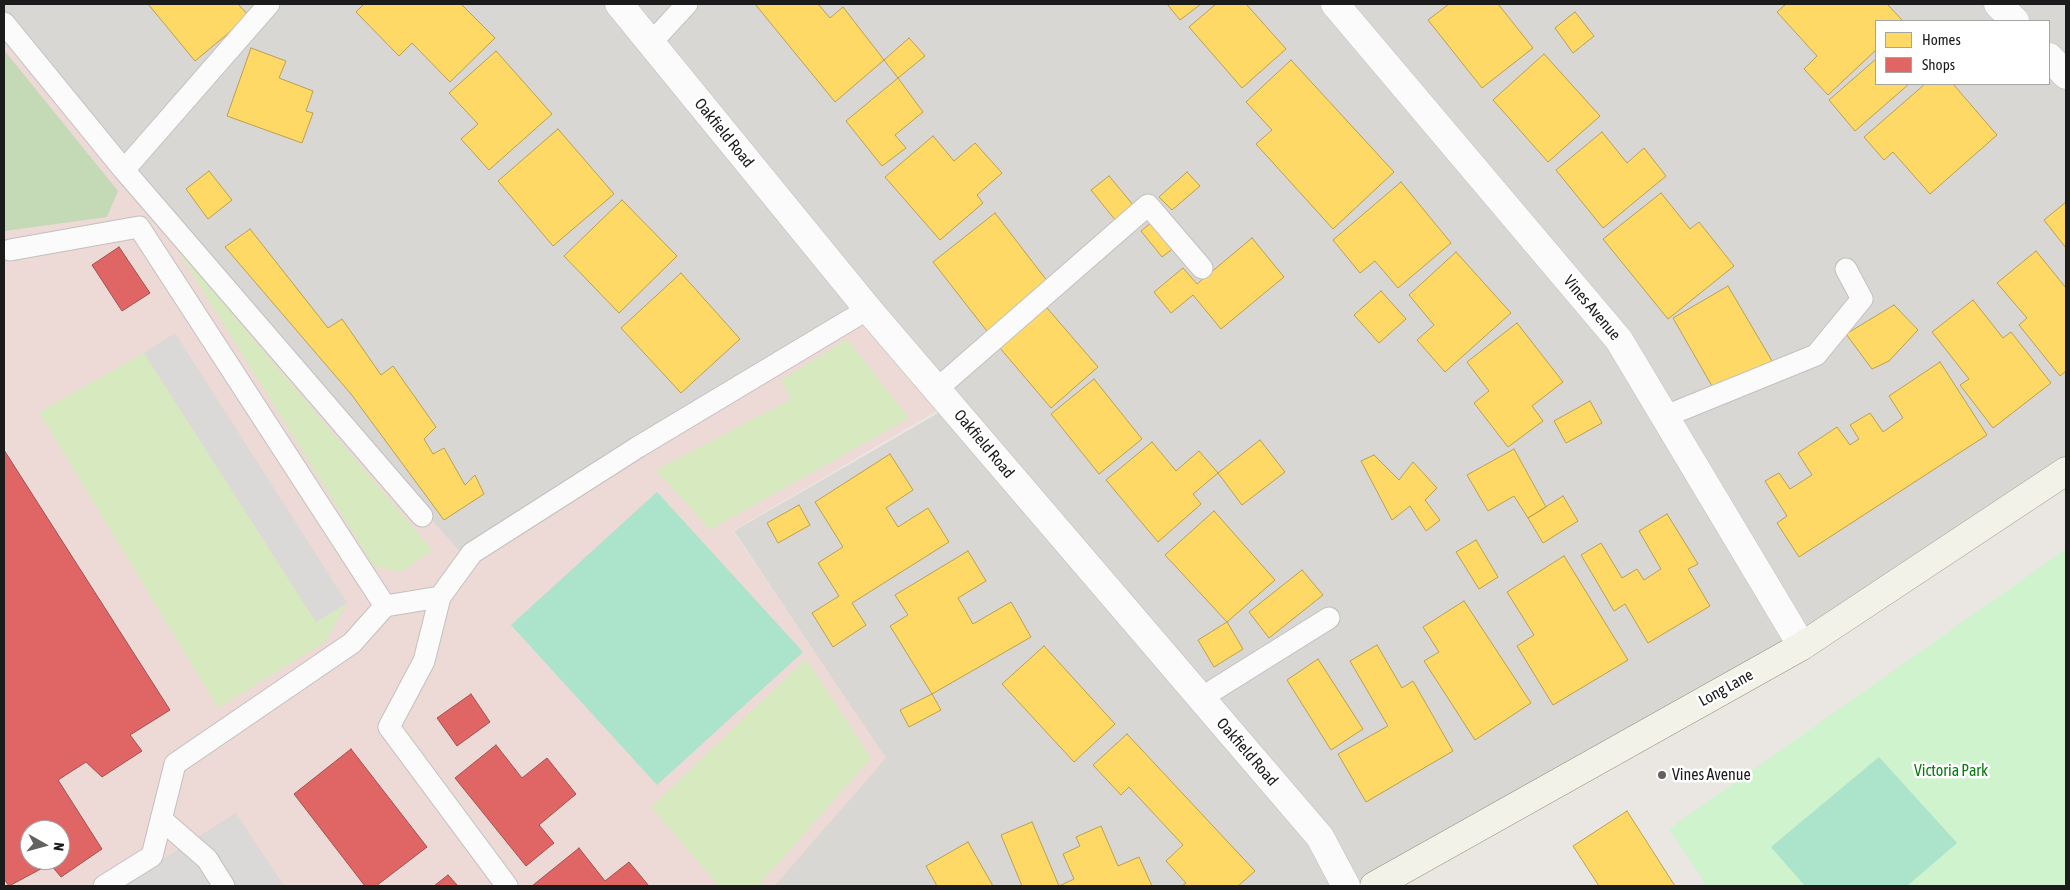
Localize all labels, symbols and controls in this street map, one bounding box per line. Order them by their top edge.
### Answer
legend [1875,20,2050,85]
text: Homes [1922,31,1961,48]
text: Shops [1922,56,1955,73]
street label: Oakfield Road [690,94,758,172]
street label: Vines Avenue [1559,272,1625,344]
street label: Oakfield Road [950,406,1018,482]
street label: Long Lane [1695,665,1757,711]
street label: Oakfield Road [1212,714,1282,790]
park label: Victoria Park [1914,761,1988,781]
place label: Vines Avenue [1672,765,1751,785]
marker: Vines Avenue [1656,769,1668,781]
north arrow [20,820,70,870]
text: N [50,842,67,852]

